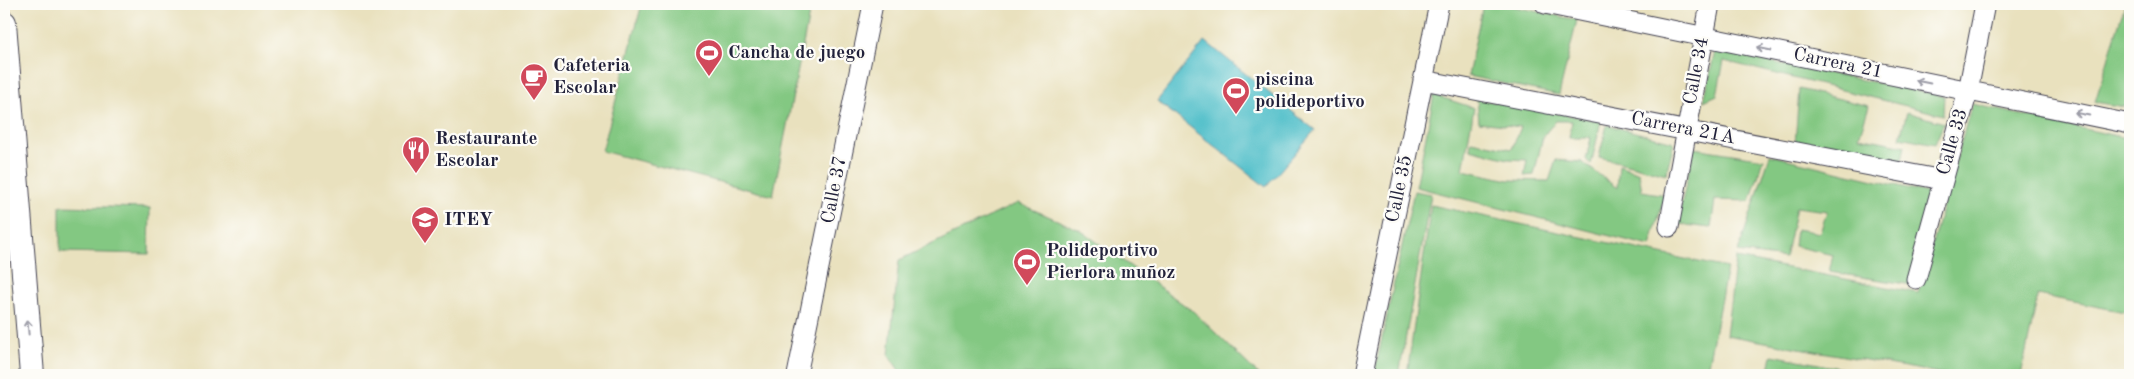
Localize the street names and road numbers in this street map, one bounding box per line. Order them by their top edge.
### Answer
street label: Calle 34 [1681,36,1713,106]
street label: Carrera 21 [1792,45,1884,83]
street label: Calle 33 [1934,106,1972,178]
street label: Carrera 21A [1629,110,1737,148]
street label: Calle 35 [1384,154,1416,224]
street label: Calle 37 [819,155,851,225]

